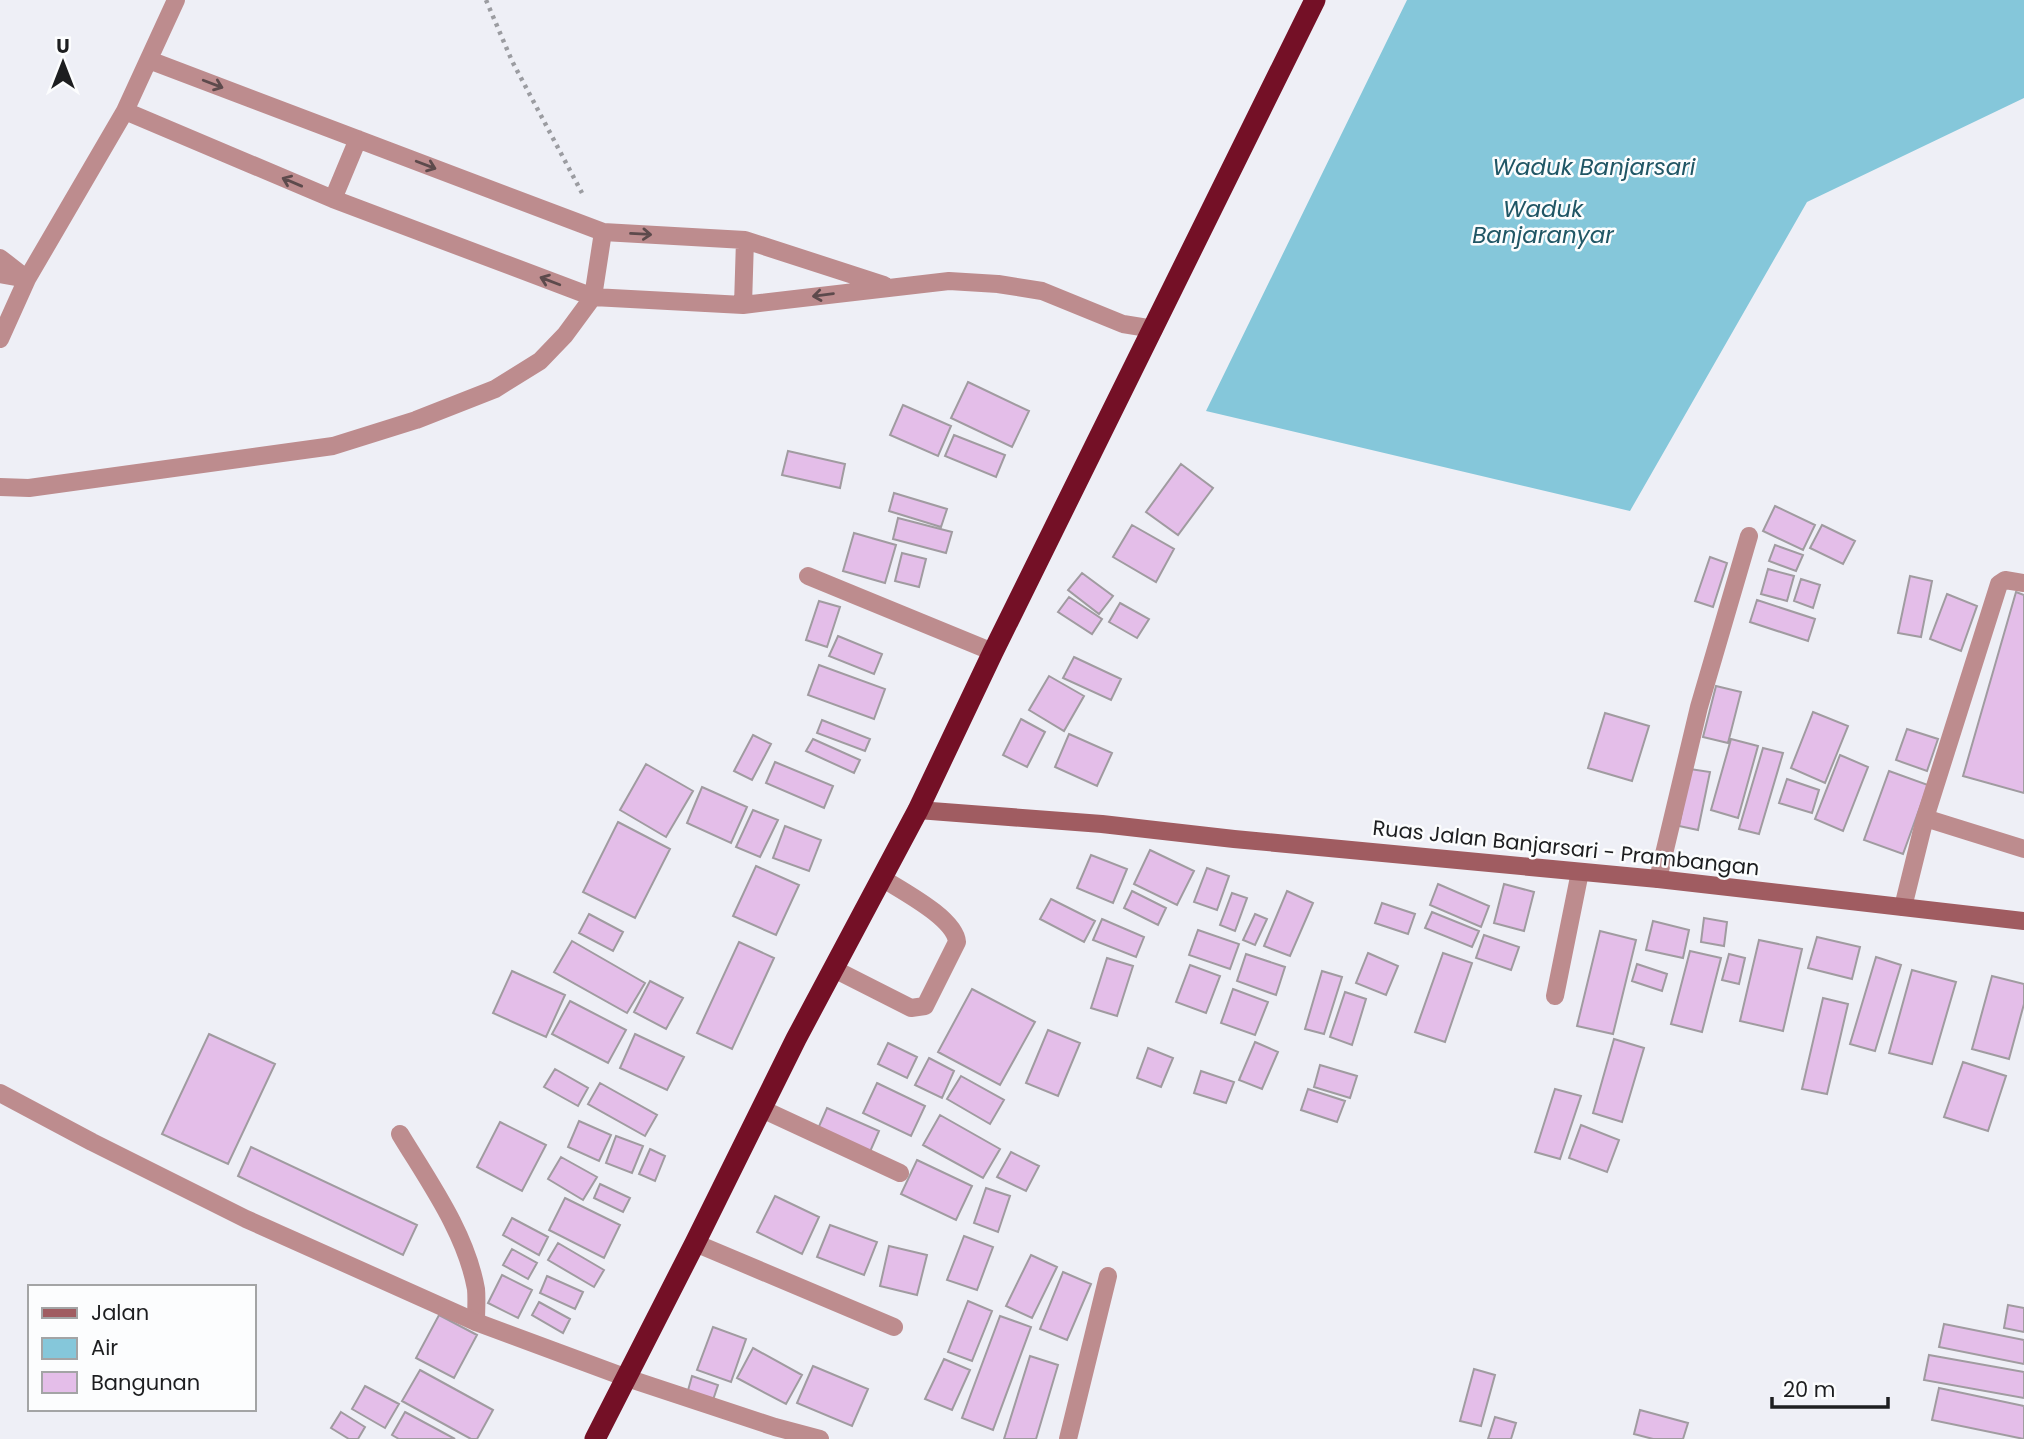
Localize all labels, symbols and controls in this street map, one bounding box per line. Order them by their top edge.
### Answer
north arrow [28,28,98,98]
text: U [56,33,70,60]
one-way arrow [201,79,223,92]
water label: Waduk Banjarsari [1493,151,1696,183]
one-way arrow [414,159,436,172]
one-way arrow [282,175,303,188]
water label: Waduk Banjaranyar [1472,193,1615,251]
one-way arrow [629,228,652,241]
one-way arrow [540,274,562,286]
one-way arrow [812,289,835,302]
street label: Ruas Jalan Banjarsari - Prambangan [1371,813,1761,882]
legend [28,1285,256,1411]
text: Jalan [91,1298,149,1327]
text: Air [91,1333,118,1362]
scale bar [1772,1366,1888,1410]
text: Bangunan [91,1368,200,1397]
text: 20 m [1783,1375,1836,1404]

